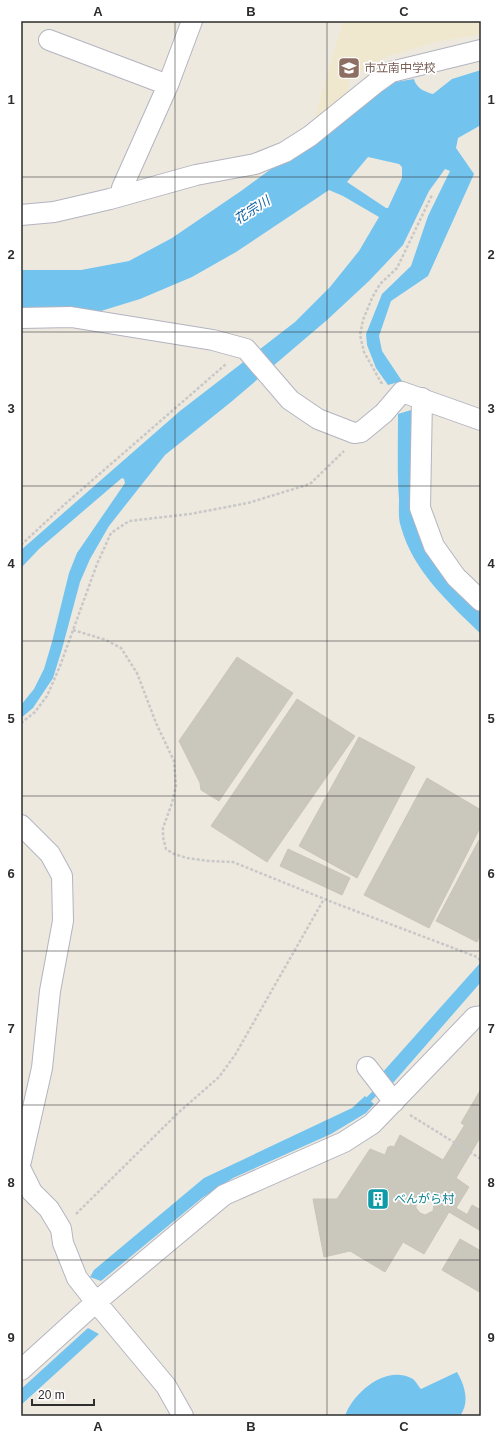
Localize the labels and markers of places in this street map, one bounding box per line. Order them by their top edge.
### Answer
school or university icon: 市立南中学校 [336,55,362,81]
place label: 市立南中学校 [364,61,436,75]
building icon: べんがら村 [365,1186,391,1212]
place label: べんがら村 [394,1192,455,1206]

